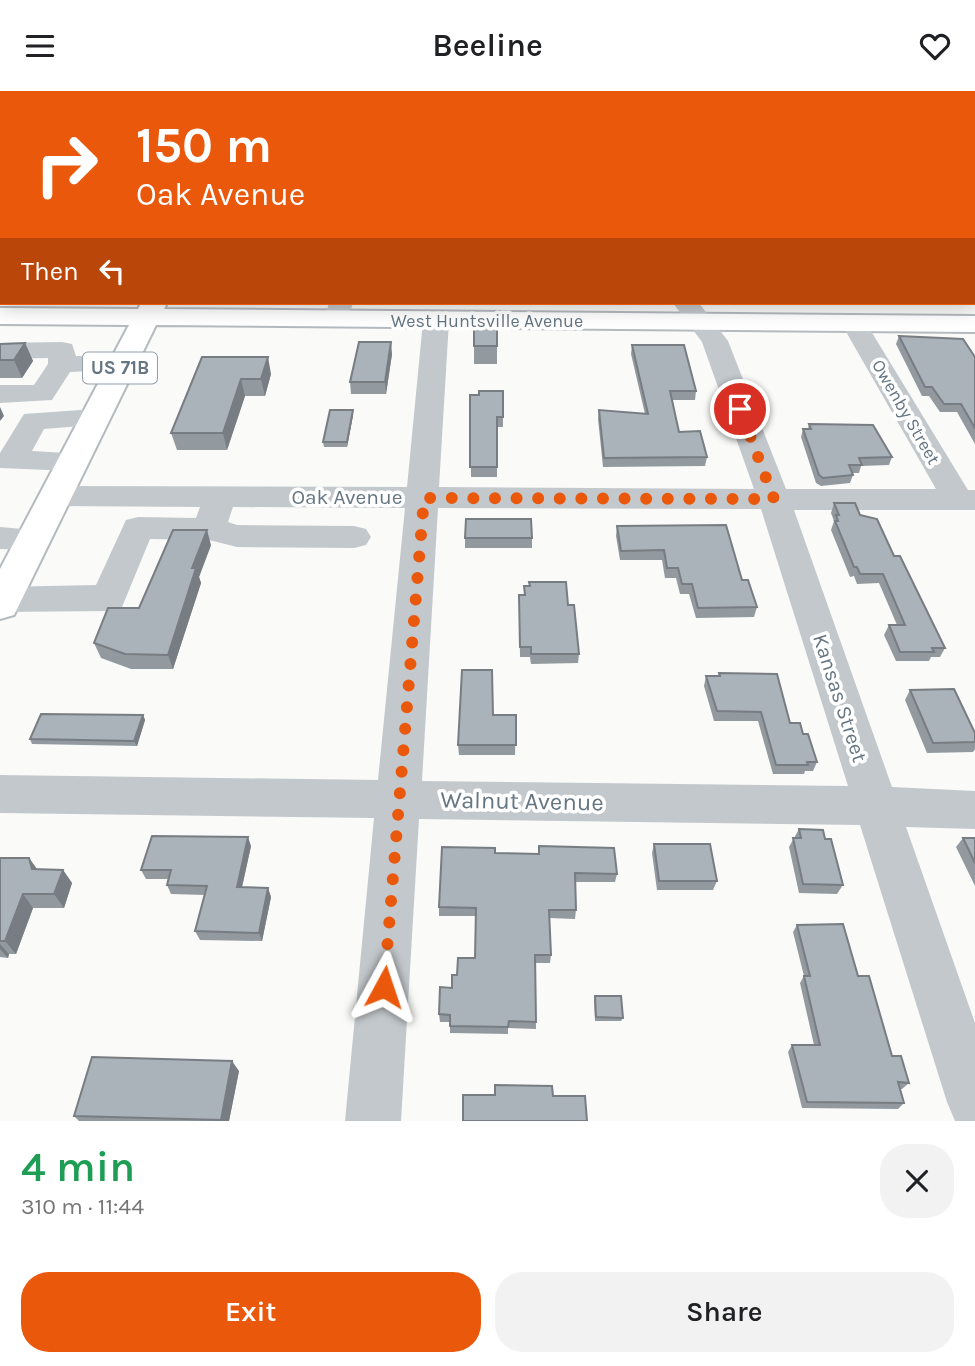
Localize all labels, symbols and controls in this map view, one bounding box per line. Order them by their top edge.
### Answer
icon: menu [21,27,59,65]
text: Beeline [432,27,543,64]
icon: heart [916,27,954,65]
text: 150 m [136,117,272,174]
icon: right [21,119,112,210]
text: Oak Avenue [136,176,305,213]
icon: left [93,252,131,290]
text: Then [21,256,79,287]
street label: West Huntsville Avenue [391,310,583,332]
road number: US 71B [83,353,157,383]
street label: Owenby Street [867,356,945,469]
pin [710,379,770,439]
icon: arrive [721,390,759,428]
street label: Oak Avenue [291,485,403,509]
street label: Kansas Street [808,631,872,765]
street label: Walnut Avenue [440,786,604,816]
position arrow [347,950,421,1024]
text: 4 min [21,1142,135,1192]
button: close [880,1144,954,1218]
text: 310 m · 11:44 [21,1193,144,1220]
button: Exit [21,1272,481,1352]
button: Share [495,1272,954,1352]

